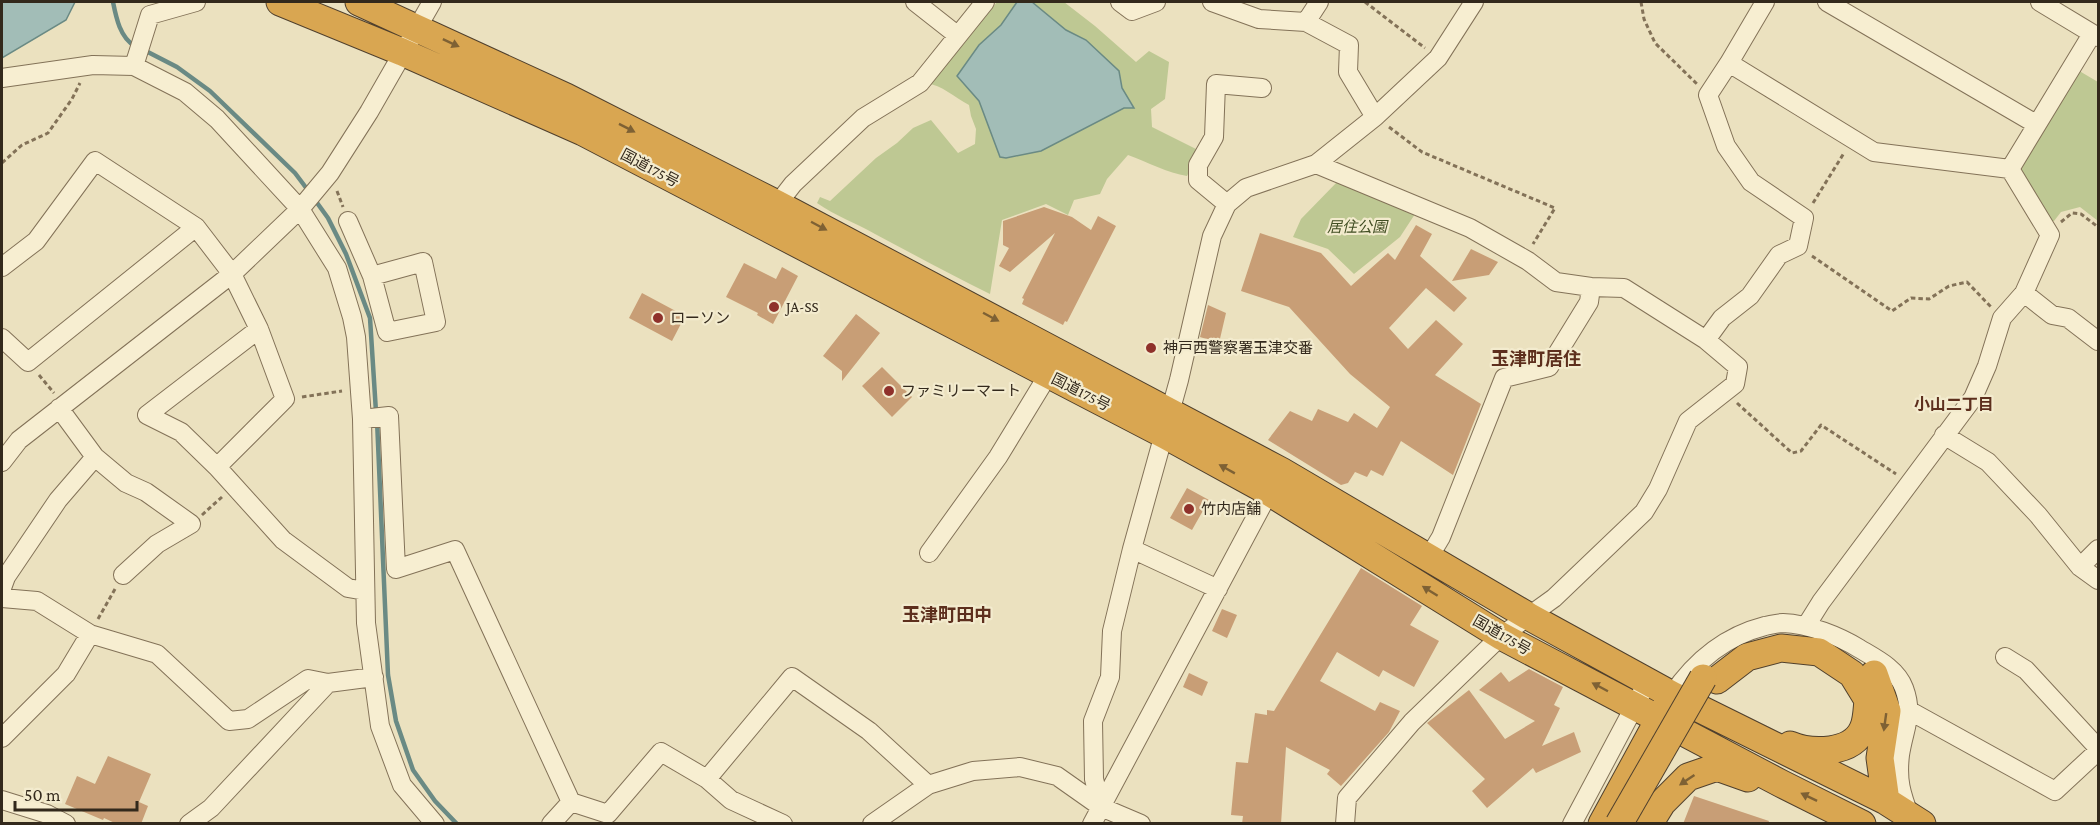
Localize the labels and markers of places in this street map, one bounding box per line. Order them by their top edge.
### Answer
place label: JA-SS [784,299,818,316]
marker: JA-SS [767,300,781,314]
place label: ローソン [670,310,730,326]
marker: ローソン [651,311,665,325]
place label: 神戸西警察署玉津交番 [1163,340,1313,356]
marker: 神戸西警察署玉津交番 [1144,341,1158,355]
place label: ファミリーマート [901,383,1021,399]
marker: ファミリーマート [882,384,896,398]
place label: 竹内店舗 [1201,501,1261,517]
marker: 竹内店舗 [1182,502,1196,516]

